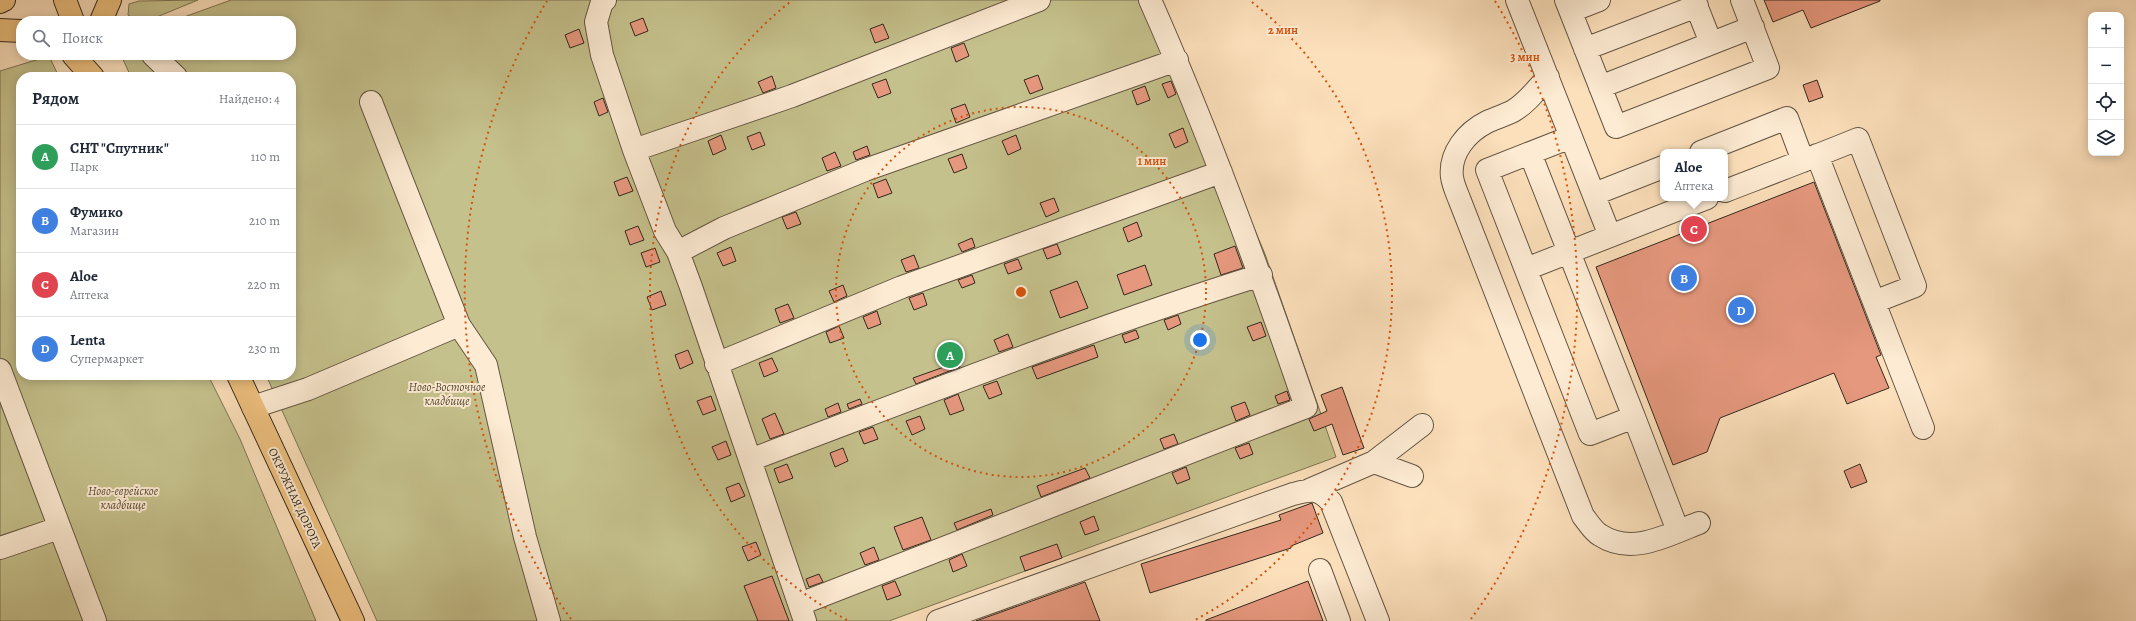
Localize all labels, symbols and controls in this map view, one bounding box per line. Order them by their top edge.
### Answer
map controls [2088,12,2124,156]
button: + [2088,12,2124,48]
search box [16,16,296,60]
text: 2 мин [1268,22,1298,38]
icon: search [30,27,52,49]
text: Поиск [62,28,103,48]
button: − [2088,48,2124,84]
text: 3 мин [1510,49,1540,65]
button: locate [2088,84,2124,120]
text: Рядом [32,87,79,110]
text: Найдено: 4 [219,90,280,107]
button: layers [2088,120,2124,156]
text: СНТ "Спутник" [70,138,169,158]
text: A [41,148,49,165]
text: 110 m [251,148,280,165]
popup [1660,149,1728,201]
text: 1 мин [1138,153,1166,169]
text: Aloe [1675,157,1702,177]
text: Парк [70,158,99,175]
text: Аптека [1675,177,1713,194]
text: Фумико [70,202,123,222]
text: B [41,212,49,229]
text: 210 m [249,212,280,229]
pin: C [1681,214,1707,244]
text: Магазин [70,222,119,239]
pin: B [1671,263,1697,293]
text: Aloe [70,266,98,286]
text: C [41,276,49,293]
text: 220 m [247,276,280,293]
centre of rings [1014,285,1028,299]
text: Аптека [70,286,109,303]
pin: D [1728,295,1754,325]
text: Lenta [70,330,106,350]
your location [1190,330,1210,350]
text: D [40,340,50,357]
text: 230 m [248,340,280,357]
pin: A [937,340,963,370]
text: Супермаркет [70,350,144,367]
park label: Ново-Восточное кладбище [409,379,486,409]
street label: ОКРУЖНАЯ ДОРОГА [265,445,326,552]
park label: Ново-еврейское кладбище [88,483,159,513]

